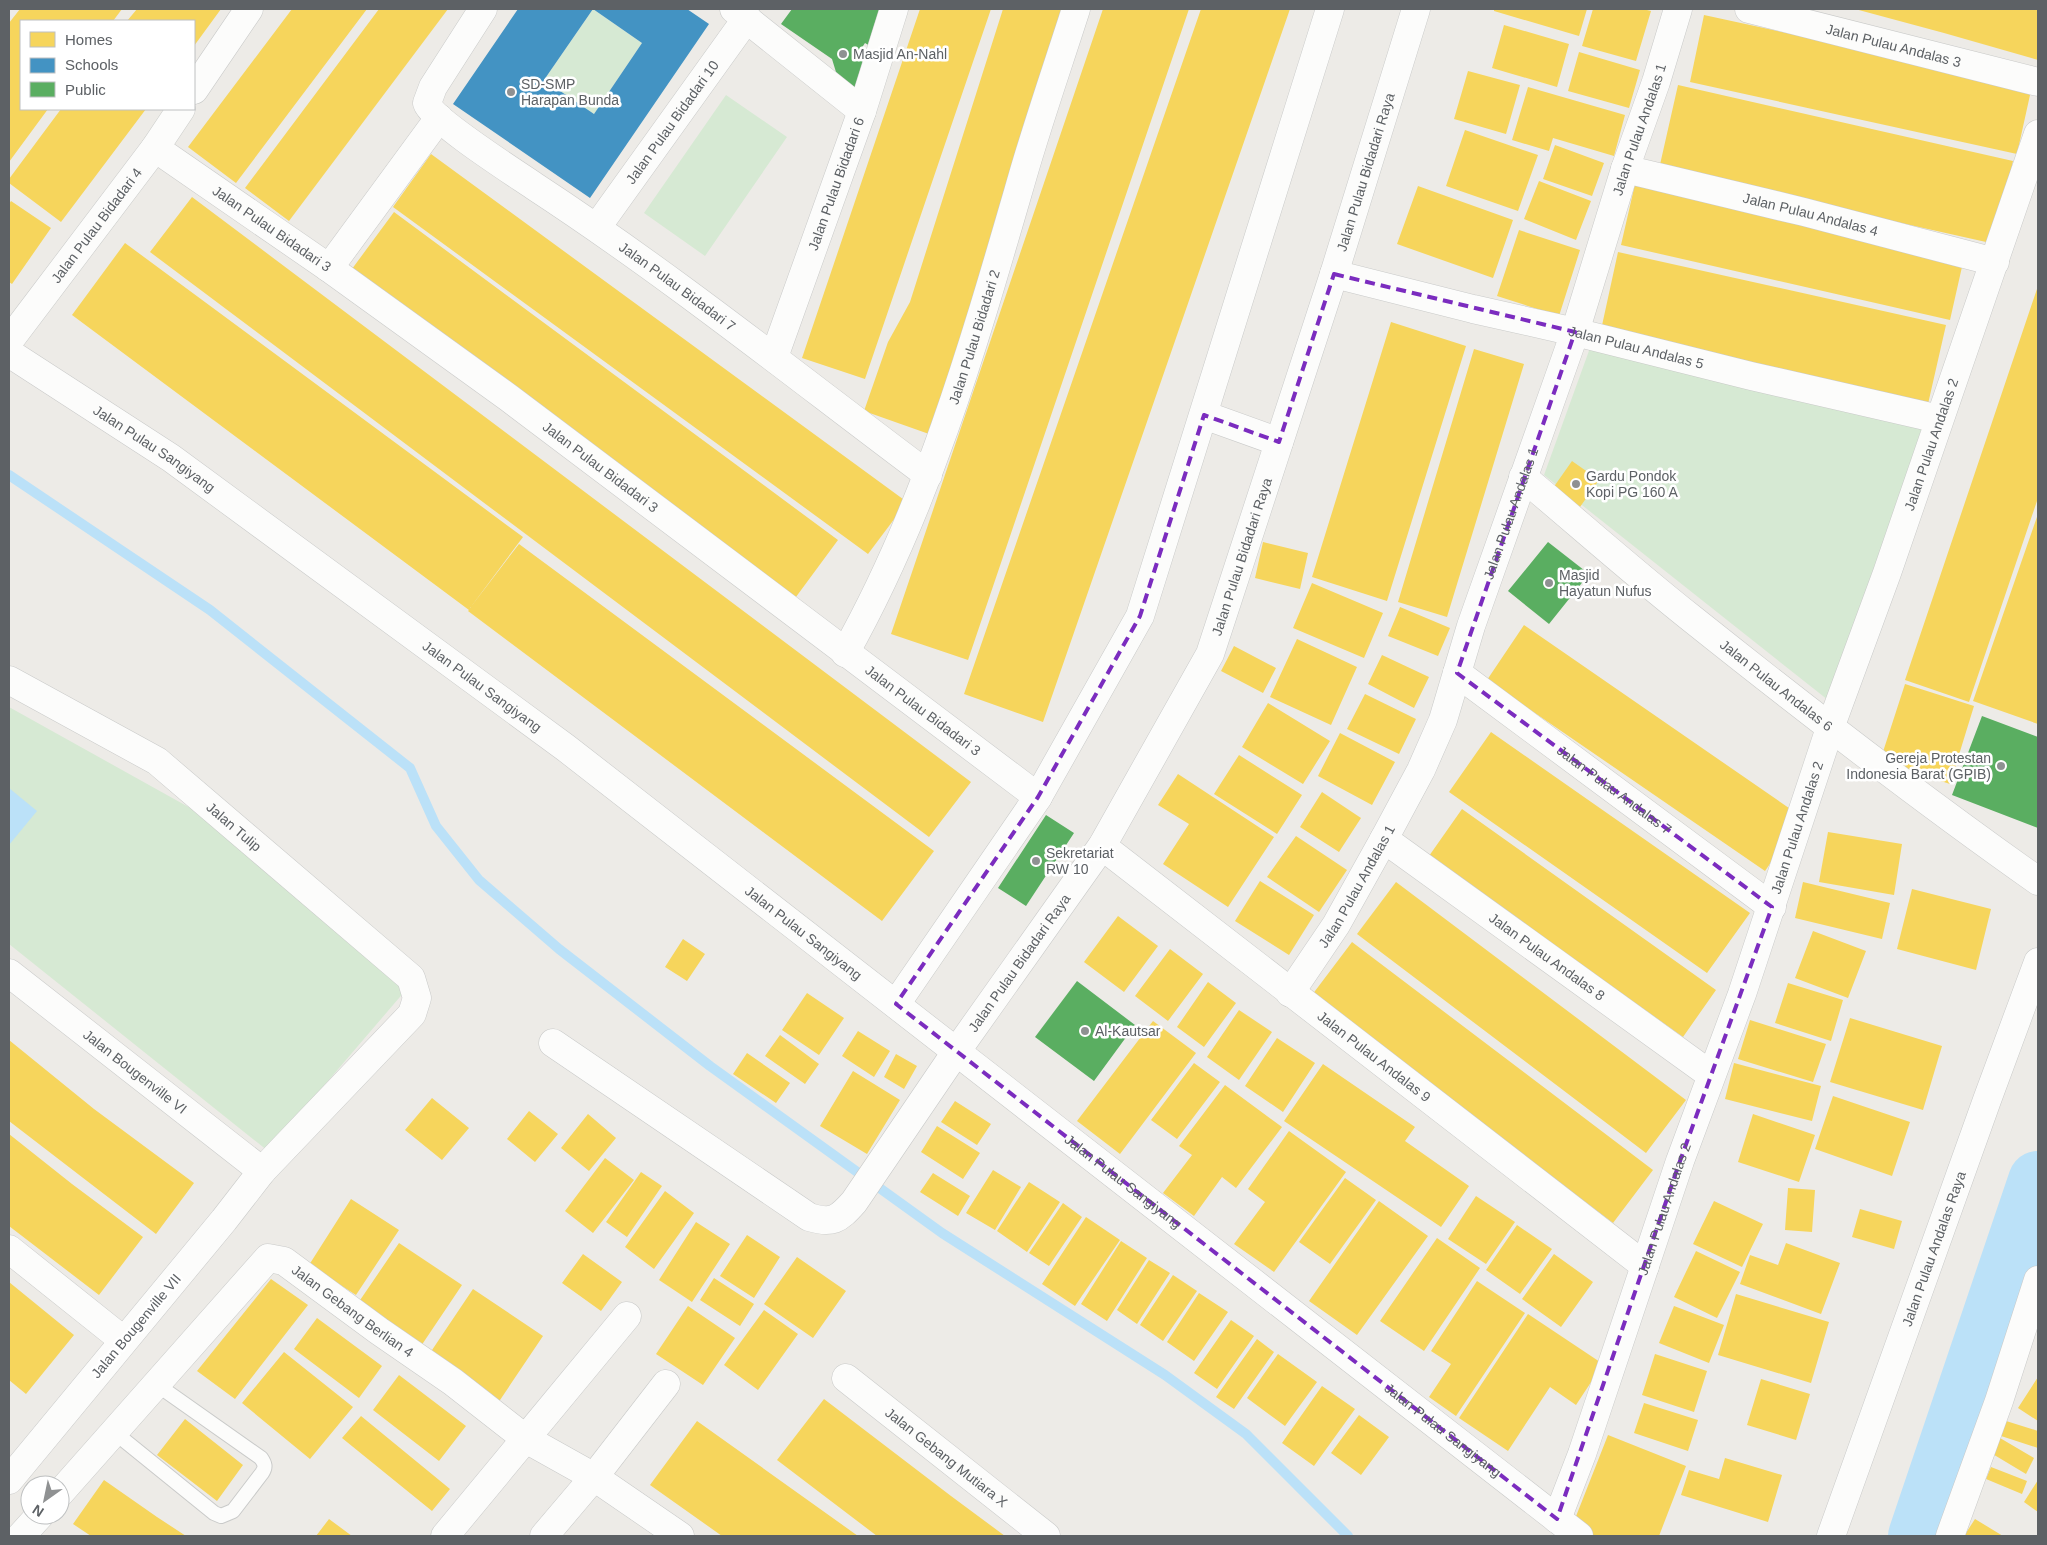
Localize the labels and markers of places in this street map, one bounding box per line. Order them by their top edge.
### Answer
place label: Masjid An-Nahl [853,46,947,62]
marker: Masjid An-Nahl [837,48,849,60]
place label: SD-SMP Harapan Bunda [521,76,619,108]
marker: SD-SMP Harapan Bunda [505,86,517,98]
place label: Gardu Pondok Kopi PG 160 A [1586,468,1679,500]
marker: Gardu Pondok Kopi PG 160 A [1570,478,1582,490]
place label: Masjid Hayatun Nufus [1559,567,1652,599]
marker: Masjid Hayatun Nufus [1543,577,1555,589]
place label: Gereja Protestan Indonesia Barat (GPIB) [1846,750,1991,782]
marker: Gereja Protestan Indonesia Barat (GPIB) [1995,760,2007,772]
place label: Sekretariat RW 10 [1046,845,1114,877]
marker: Sekretariat RW 10 [1030,855,1042,867]
place label: Al-Kautsar [1095,1023,1161,1039]
marker: Al-Kautsar [1079,1025,1091,1037]

